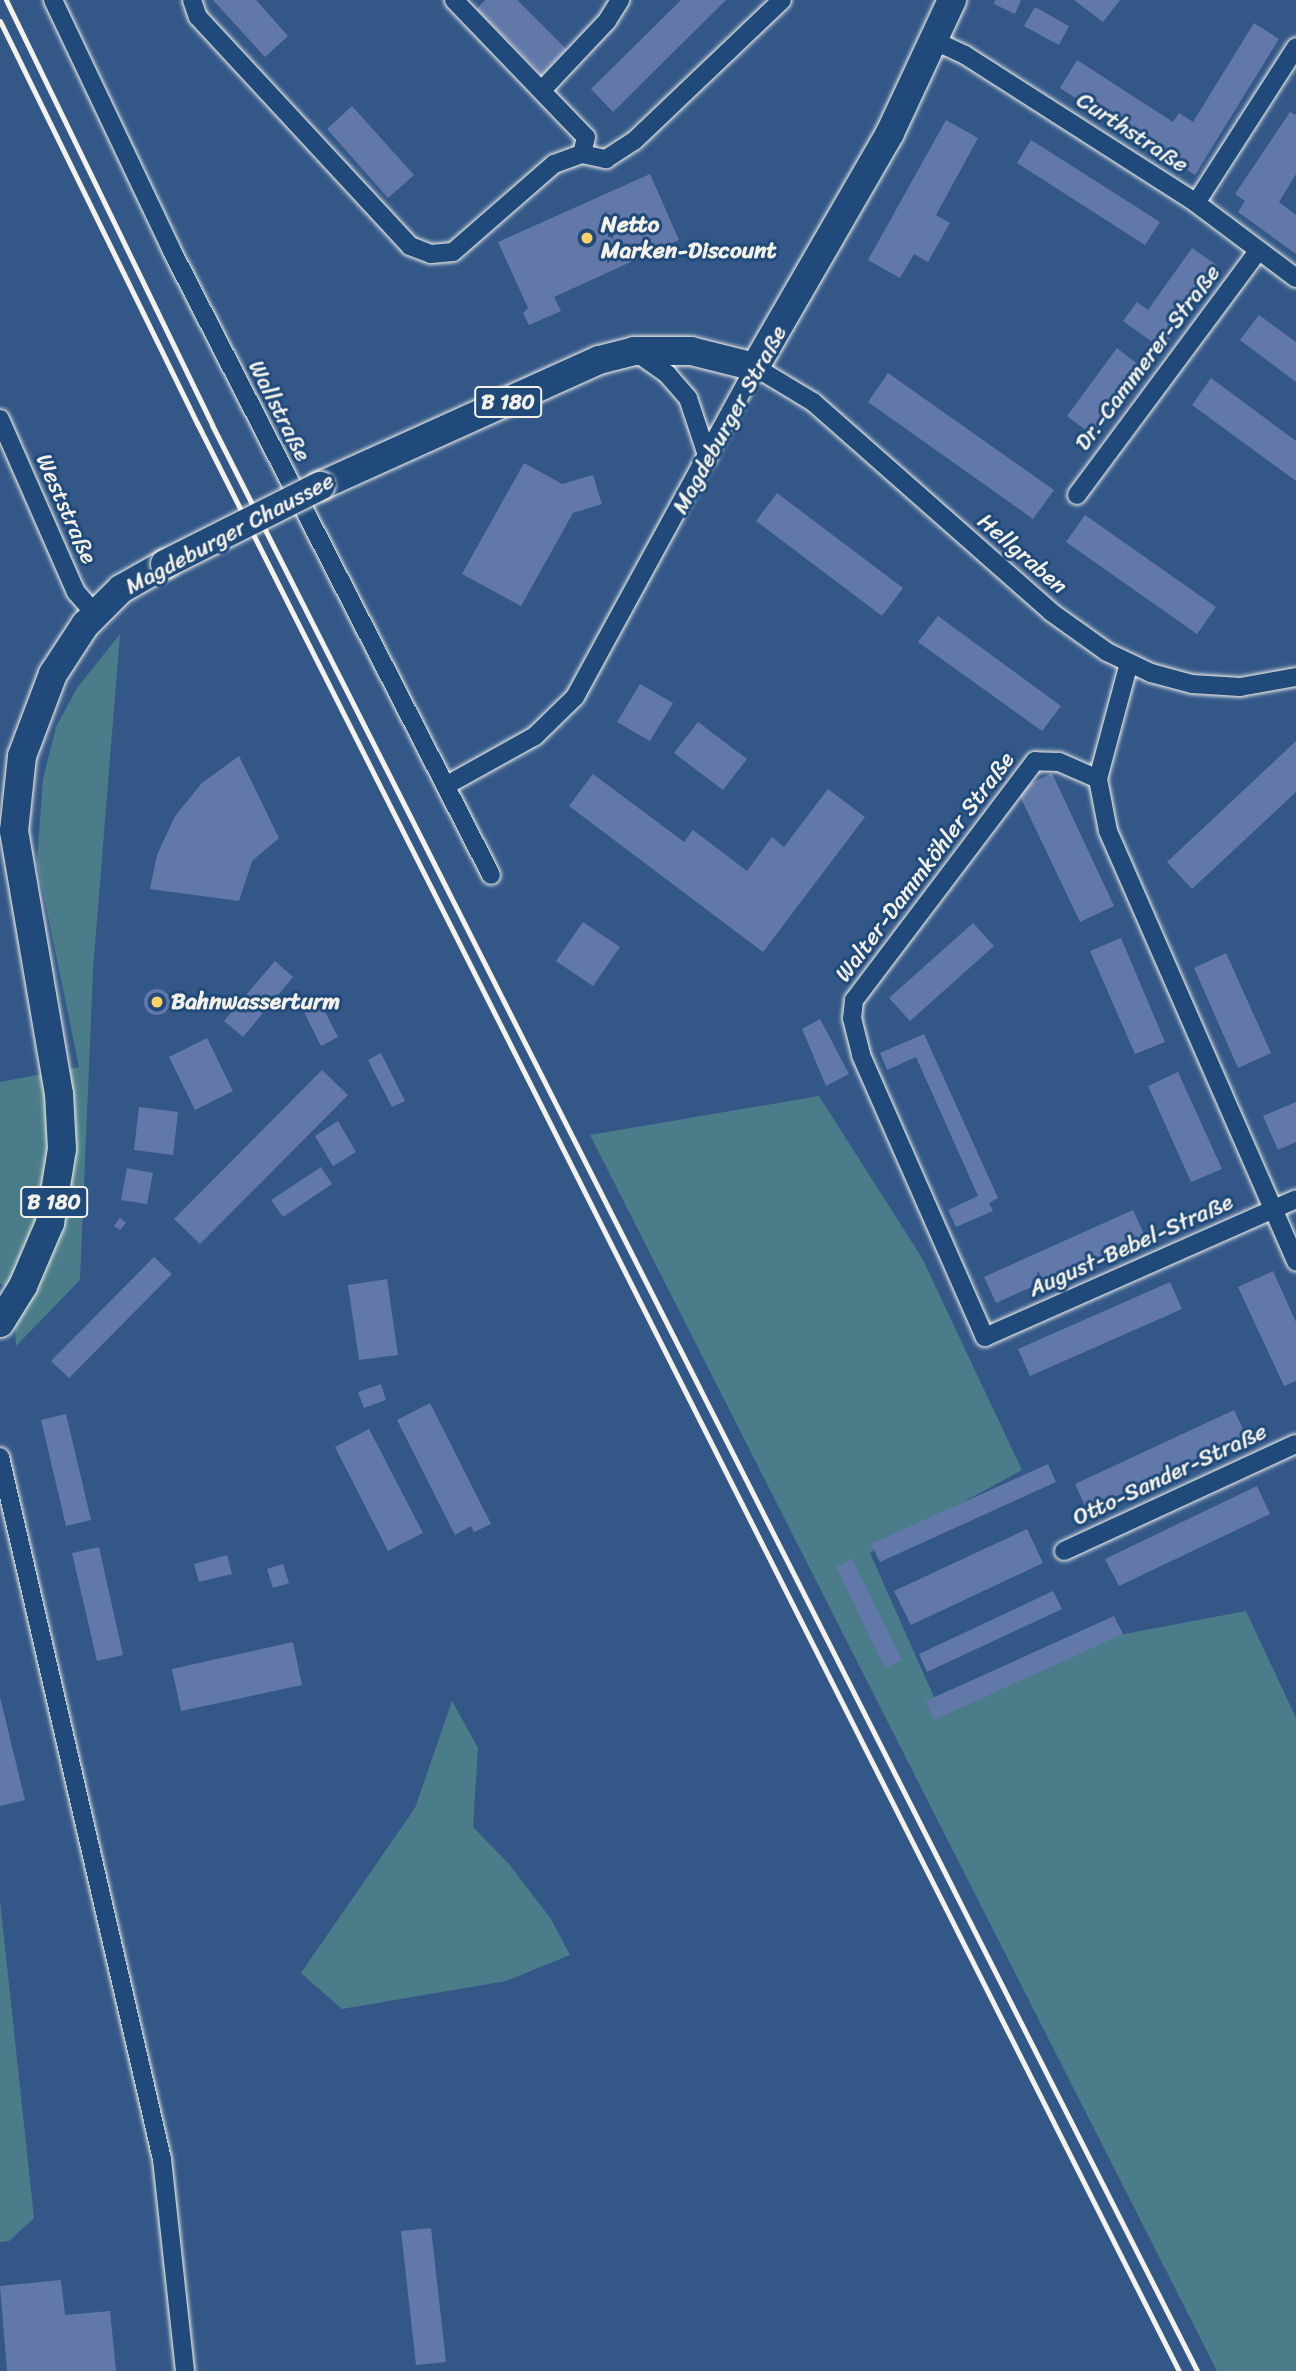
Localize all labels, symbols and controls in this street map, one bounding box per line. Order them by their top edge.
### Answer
street label: Curthstraße [1071,87,1193,179]
place label: Netto Marken-Discount [601,211,777,265]
marker: Netto Marken-Discount [579,230,595,246]
street label: Dr.-Cammerer-Straße [1069,260,1227,456]
street label: Magdeburger Straße [667,321,793,519]
street label: Wallstraße [242,356,316,466]
road number: B 180 [473,384,543,420]
street label: Weststraße [29,450,103,568]
street label: Magdeburger Chaussee [121,467,339,601]
street label: Hellgraben [972,508,1072,600]
street label: Walter-Dammköhler Straße [829,746,1021,988]
place label: Bahnwasserturm [171,988,340,1016]
marker: Bahnwasserturm [149,994,165,1010]
road number: B 180 [19,1184,89,1220]
street label: August-Bebel-Straße [1025,1188,1237,1304]
street label: Otto-Sander-Straße [1068,1418,1272,1532]

